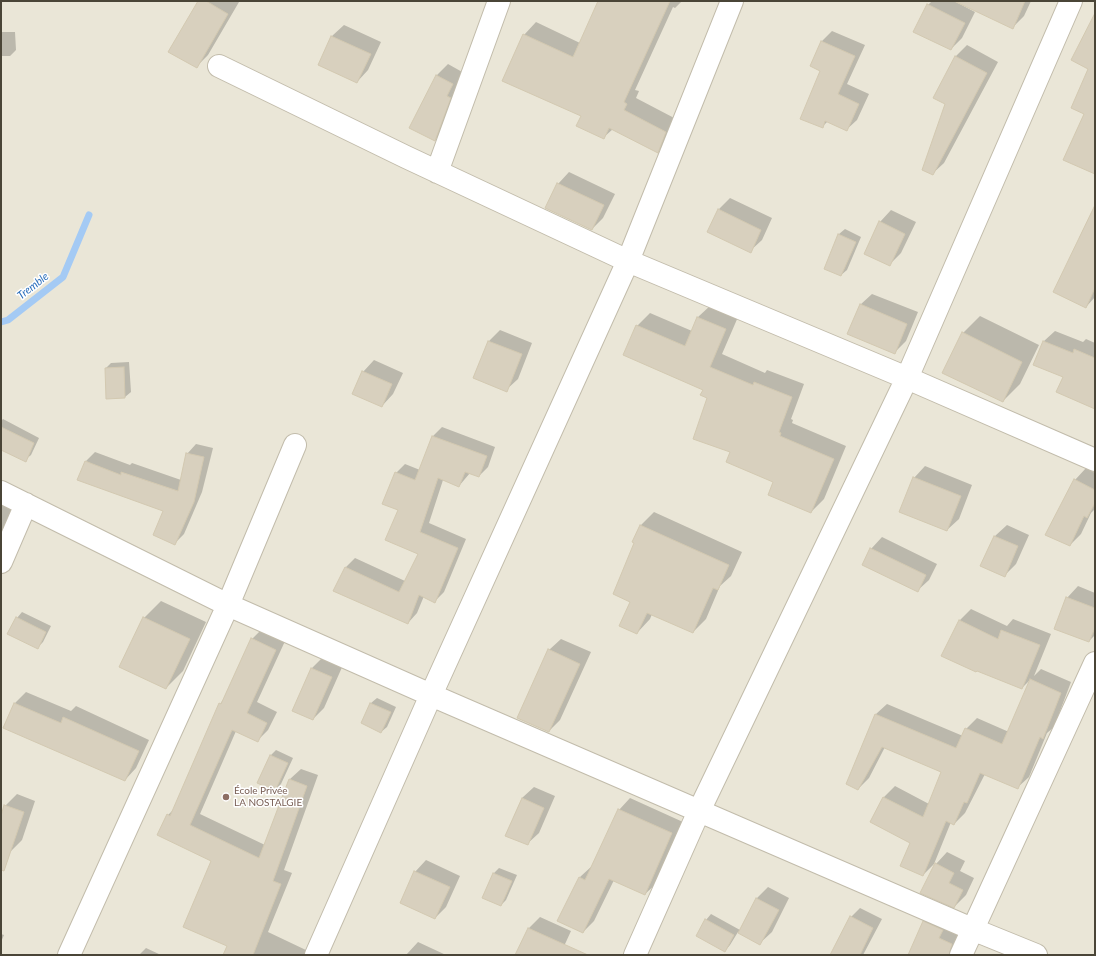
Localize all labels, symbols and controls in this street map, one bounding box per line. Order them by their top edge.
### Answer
water label: Tremble [15,270,51,302]
place label: École Privée LA NOSTALGIE [234,785,302,808]
marker: École Privée LA NOSTALGIE [221,792,231,802]

